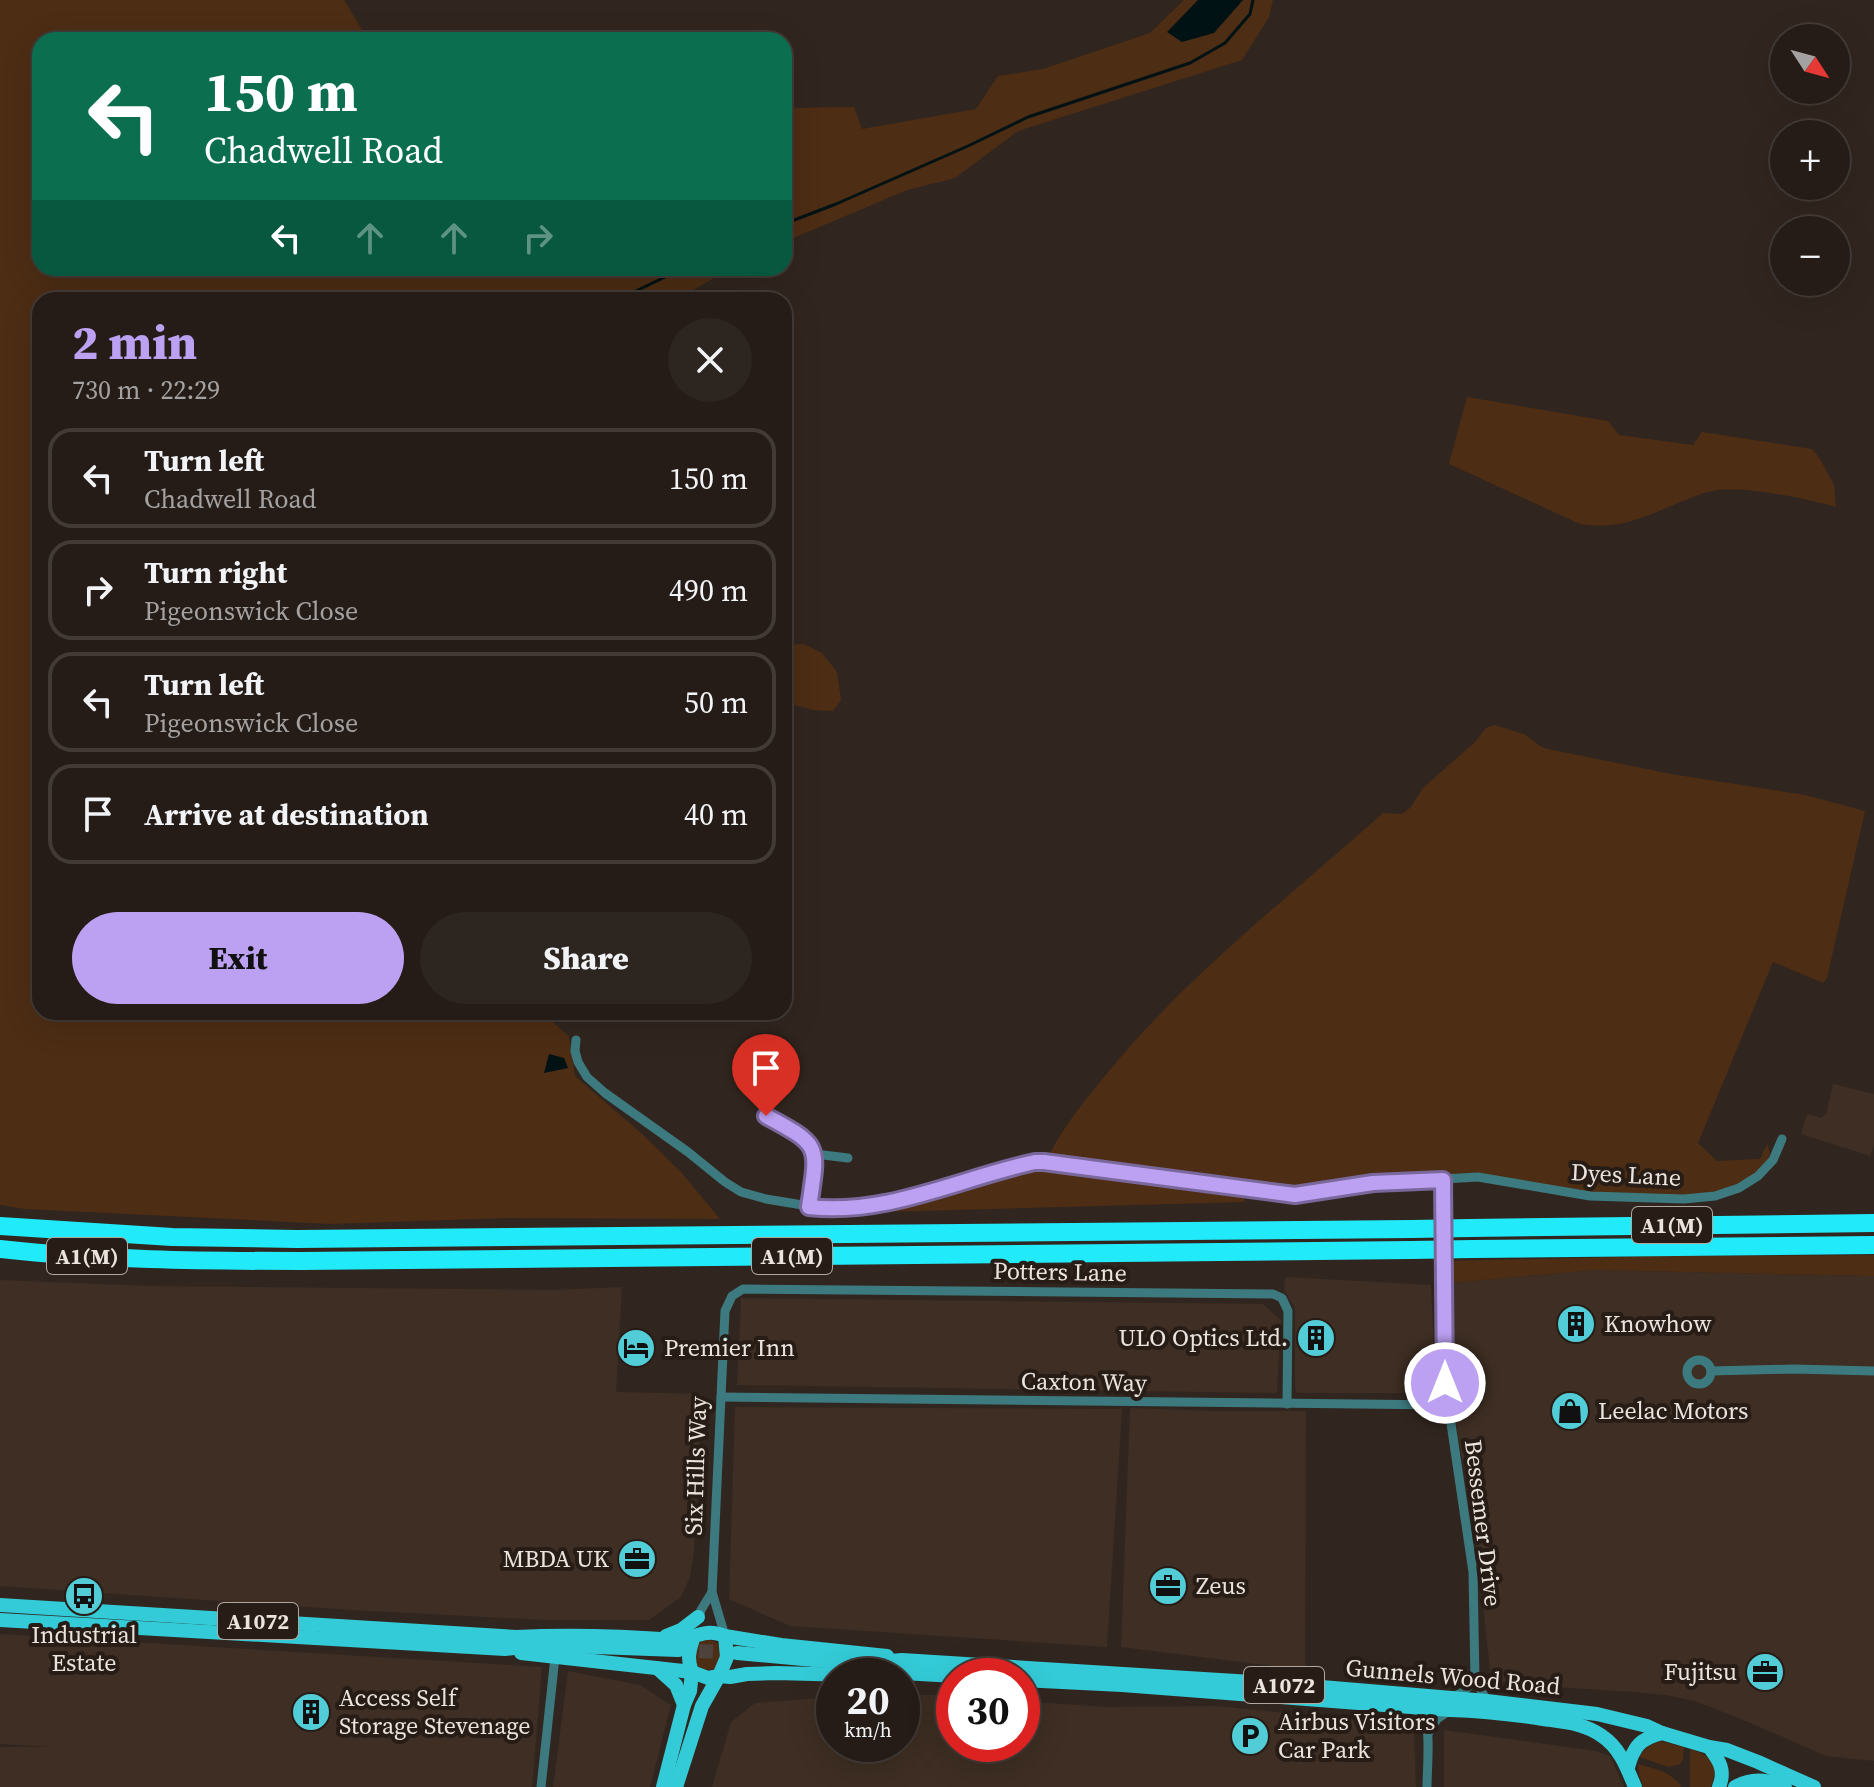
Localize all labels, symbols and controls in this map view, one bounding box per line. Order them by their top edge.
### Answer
north arrow [1770,24,1850,104]
map controls [1770,24,1850,296]
text: 150 m [204,53,358,130]
icon: left [72,64,176,168]
button: + [1770,120,1850,200]
text: Chadwell Road [204,126,443,175]
icon: left [264,216,308,260]
icon: ahead [348,216,392,260]
icon: ahead [432,216,476,260]
icon: right [516,216,560,260]
button: − [1770,216,1850,296]
text: 2 min [72,309,197,375]
button: close [668,318,752,402]
text: 730 m · 22:29 [72,372,220,408]
text: Turn left [144,440,264,481]
icon: left [76,456,120,500]
text: 150 m [669,458,748,499]
text: Chadwell Road [144,481,317,517]
text: Turn right [144,552,287,593]
icon: right [76,568,120,612]
text: 490 m [669,570,748,611]
text: Pigeonswick Close [144,593,358,629]
text: Turn left [144,664,264,705]
icon: left [76,680,120,724]
text: 50 m [684,682,748,723]
text: Pigeonswick Close [144,705,358,741]
icon: arrive [76,792,120,836]
text: Arrive at destination [144,794,429,835]
text: 40 m [684,794,748,835]
button: Exit [72,912,404,1004]
button: Share [420,912,752,1004]
pin [732,1034,800,1116]
icon: arrive [744,1046,788,1090]
street label: Dyes Lane [1570,1155,1682,1194]
road number: A1(M) [1632,1207,1712,1243]
road number: A1(M) [47,1238,127,1274]
road number: A1(M) [752,1238,832,1274]
street label: Potters Lane [993,1254,1127,1289]
building icon: Knowhow [1555,1303,1597,1345]
place label: Knowhow [1604,1307,1712,1340]
building icon: ULO Optics Ltd. [1295,1317,1337,1359]
place label: ULO Optics Ltd. [1119,1321,1288,1354]
hotel icon: Premier Inn [615,1327,657,1369]
place label: Premier Inn [664,1331,795,1364]
position arrow [1403,1341,1487,1425]
street label: Caxton Way [1021,1364,1148,1399]
shop icon: Leelac Motors [1549,1390,1591,1432]
place label: Leelac Motors [1598,1394,1748,1427]
street label: Six Hills Way [677,1395,714,1536]
street label: Bessemer Drive [1457,1438,1510,1608]
office icon: MBDA UK [616,1538,658,1580]
place label: MBDA UK [503,1542,609,1575]
office icon: Zeus [1147,1565,1189,1607]
place label: Zeus [1196,1569,1246,1602]
bus stop icon: Industrial Estate [63,1575,105,1617]
road number: A1072 [218,1603,298,1639]
place label: Industrial Estate [31,1618,137,1679]
street label: Gunnels Wood Road [1344,1651,1562,1702]
office icon: Fujitsu [1744,1651,1786,1693]
place label: Fujitsu [1664,1655,1737,1688]
speed limit sign: 30 [936,1658,1040,1762]
road number: A1072 [1244,1667,1324,1703]
text: 20 [846,1673,890,1727]
place label: Access Self Storage Stevenage [339,1681,531,1742]
building icon: Access Self Storage Stevenage [290,1691,332,1733]
place label: Airbus Visitors Car Park [1278,1705,1435,1766]
parking icon: Airbus Visitors Car Park [1229,1715,1271,1757]
text: km/h [844,1716,892,1744]

